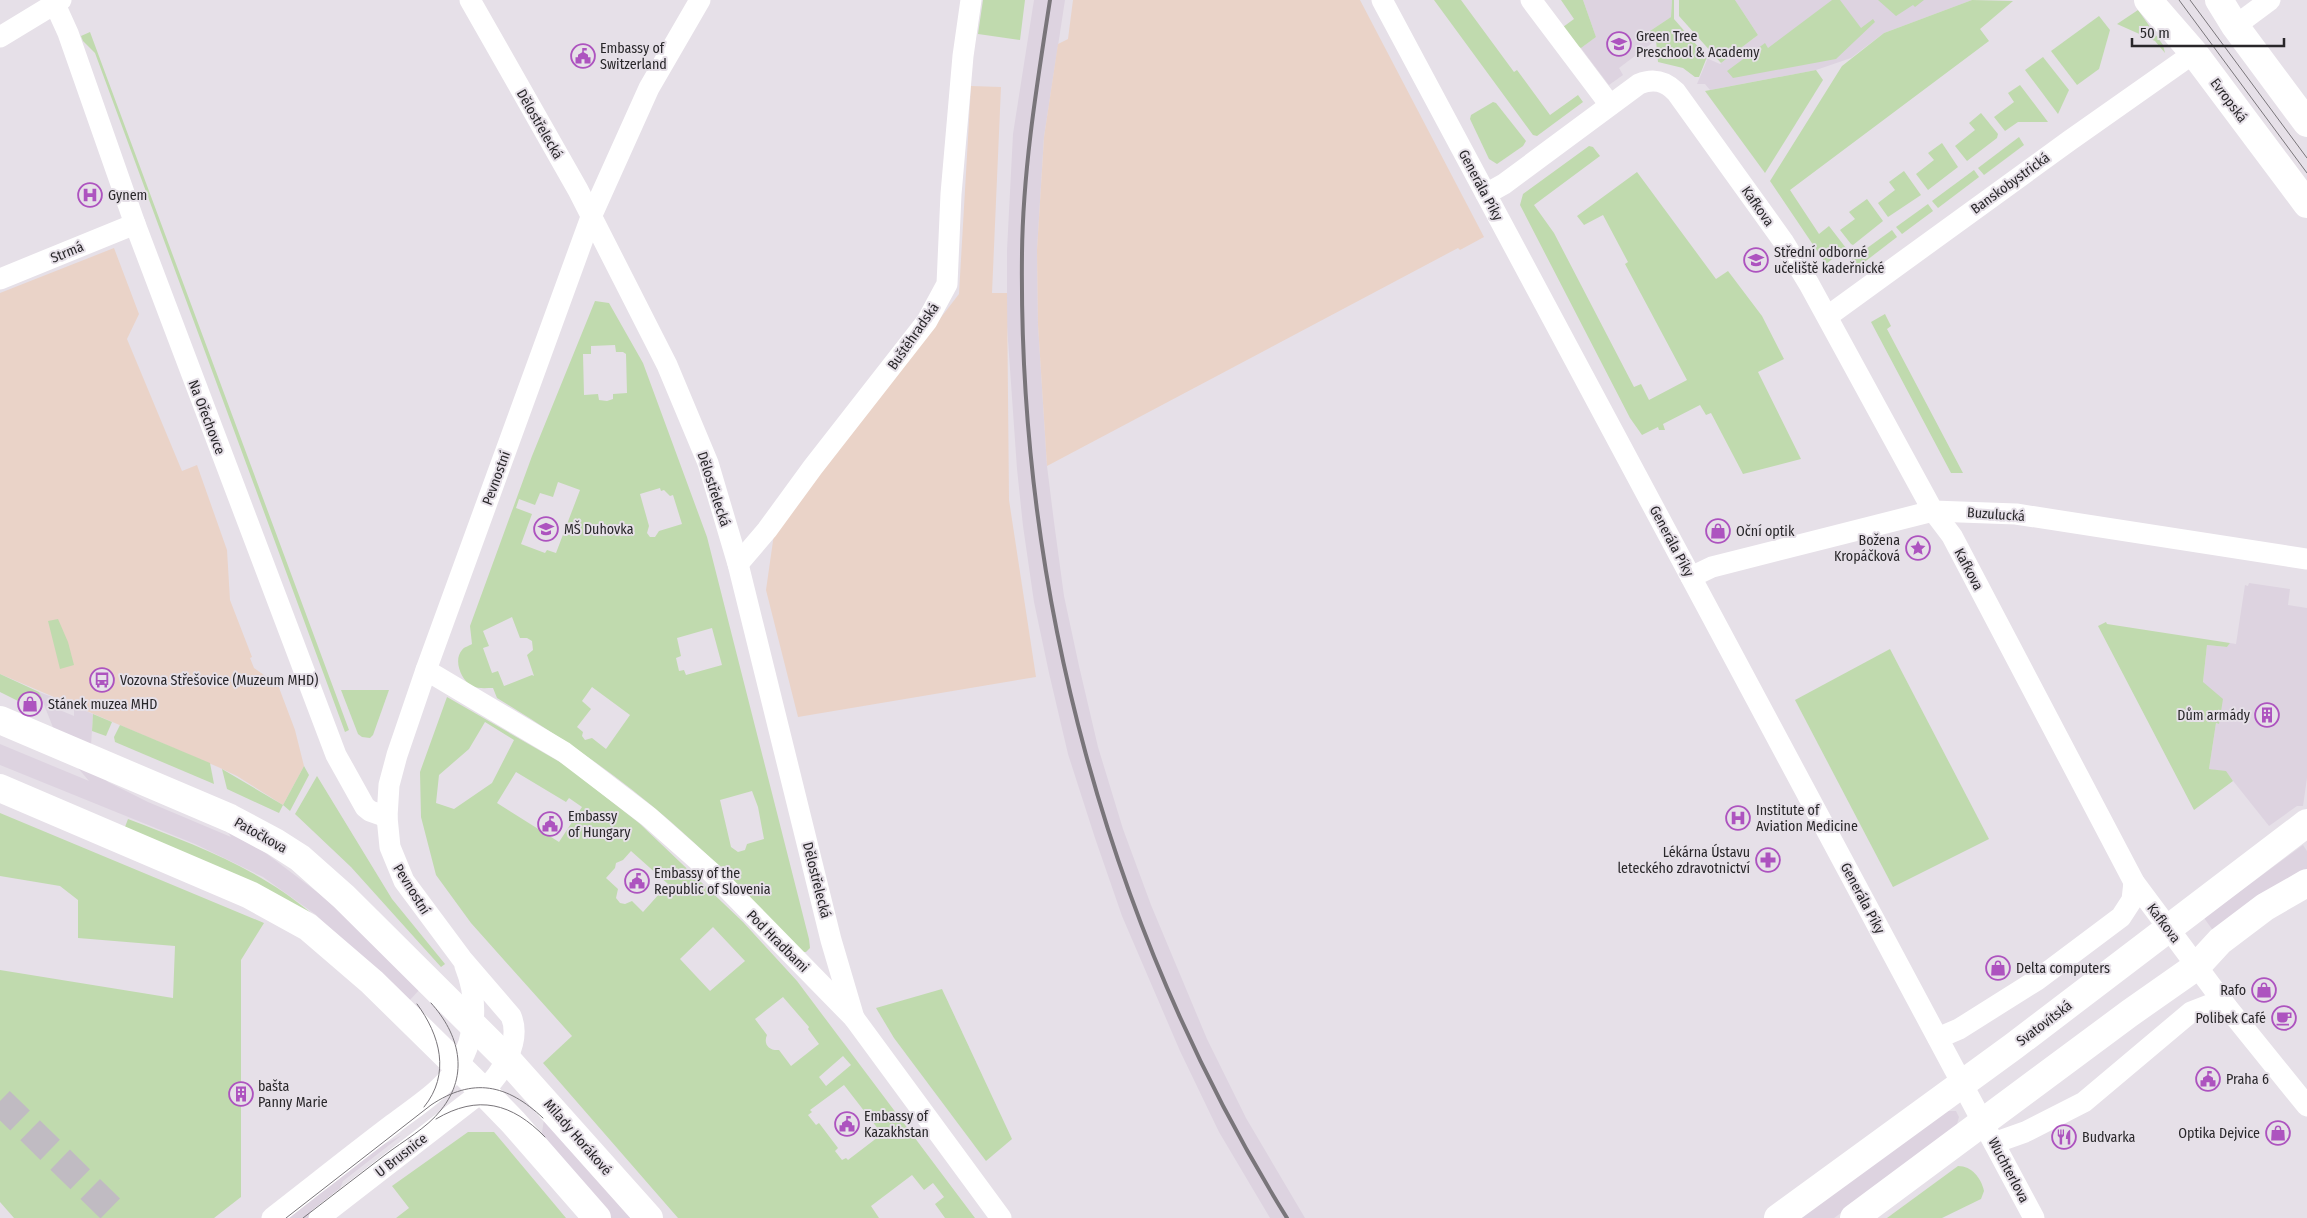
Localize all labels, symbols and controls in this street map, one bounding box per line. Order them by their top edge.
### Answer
scale bar [2132,15,2284,47]
text: 50 m [2140,24,2170,42]
place label: Green Tree Preschool & Academy [1636,28,1760,61]
school or university icon: Green Tree Preschool & Academy [1606,31,1632,57]
place label: Embassy of Switzerland [600,40,667,73]
public building icon: Embassy of Switzerland [570,43,596,69]
street label: Evropská [2206,75,2251,126]
street label: Dělostřelecká [513,86,566,162]
street label: Generála Píky [1455,147,1507,224]
street label: Banskobystrická [1968,149,2053,218]
hospital icon: Gynem [77,182,103,208]
street label: Kafkova [1738,183,1778,230]
place label: Gynem [108,187,147,204]
street label: Strmá [48,238,86,267]
place label: Střední odborné učeliště kadeřnické [1774,244,1885,277]
school or university icon: Střední odborné učeliště kadeřnické [1743,247,1769,273]
street label: Buštěhradská [884,300,943,373]
street label: Na Ořechovce [185,378,229,457]
street label: Pevnostní [479,448,514,507]
street label: Dělostřelecká [693,450,734,529]
street label: Generála Píky [1646,503,1698,580]
street label: Buzulucká [1966,504,2026,525]
school or university icon: MŠ Duhovka [533,516,559,542]
shop icon: Oční optik [1705,518,1731,544]
place label: MŠ Duhovka [564,520,634,538]
place label: Oční optik [1736,523,1795,540]
place label: Božena Kropáčková [1834,532,1900,565]
place icon: Božena Kropáčková [1905,535,1931,561]
street label: Kafkova [1950,545,1987,593]
bus stop icon: Vozovna Střešovice (Muzeum MHD) [89,667,115,693]
place label: Vozovna Střešovice (Muzeum MHD) [120,672,318,689]
shop icon: Stánek muzea MHD [17,691,43,717]
place label: Stánek muzea MHD [48,696,157,713]
building icon: Dům armády [2254,702,2280,728]
place label: Dům armády [2177,707,2251,724]
place label: Institute of Aviation Medicine [1756,802,1858,835]
hospital icon: Institute of Aviation Medicine [1725,805,1751,831]
place label: Embassy of Hungary [568,808,631,841]
public building icon: Embassy of Hungary [537,811,563,837]
street label: Patočkova [231,814,290,857]
street label: Dělostřelecká [799,840,834,920]
place label: Lékárna Ústavu leteckého zdravotnictví [1617,843,1750,877]
pharmacy icon: Lékárna Ústavu leteckého zdravotnictví [1755,847,1781,873]
street label: Generála Píky [1837,860,1889,937]
street label: Pevnostní [389,861,434,918]
place label: Embassy of the Republic of Slovenia [654,865,771,898]
public building icon: Embassy of the Republic of Slovenia [624,868,650,894]
street label: Kafkova [2143,900,2184,947]
street label: Pod Hradbami [743,907,812,976]
shop icon: Delta computers [1985,955,2011,981]
place label: Delta computers [2016,960,2110,977]
shop icon: Rafo [2251,977,2277,1003]
place label: Rafo [2220,982,2246,999]
street label: Svatovítská [2013,997,2075,1050]
cafe icon: Polibek Café [2271,1005,2297,1031]
place label: Polibek Café [2195,1010,2266,1027]
public building icon: Praha 6 [2195,1066,2221,1092]
place label: Praha 6 [2226,1071,2269,1088]
place label: bašta Panny Marie [258,1078,328,1111]
building icon: bašta Panny Marie [228,1081,254,1107]
street label: Milady Horákové [540,1096,615,1179]
place label: Embassy of Kazakhstan [864,1108,930,1141]
public building icon: Embassy of Kazakhstan [834,1111,860,1137]
shop icon: Optika Dejvice [2265,1120,2291,1146]
restaurant icon: Budvarka [2051,1124,2077,1150]
place label: Optika Dejvice [2178,1125,2260,1142]
place label: Budvarka [2082,1129,2136,1146]
street label: U Brusnice [372,1130,431,1181]
street label: Wuchterlova [1984,1135,2033,1206]

